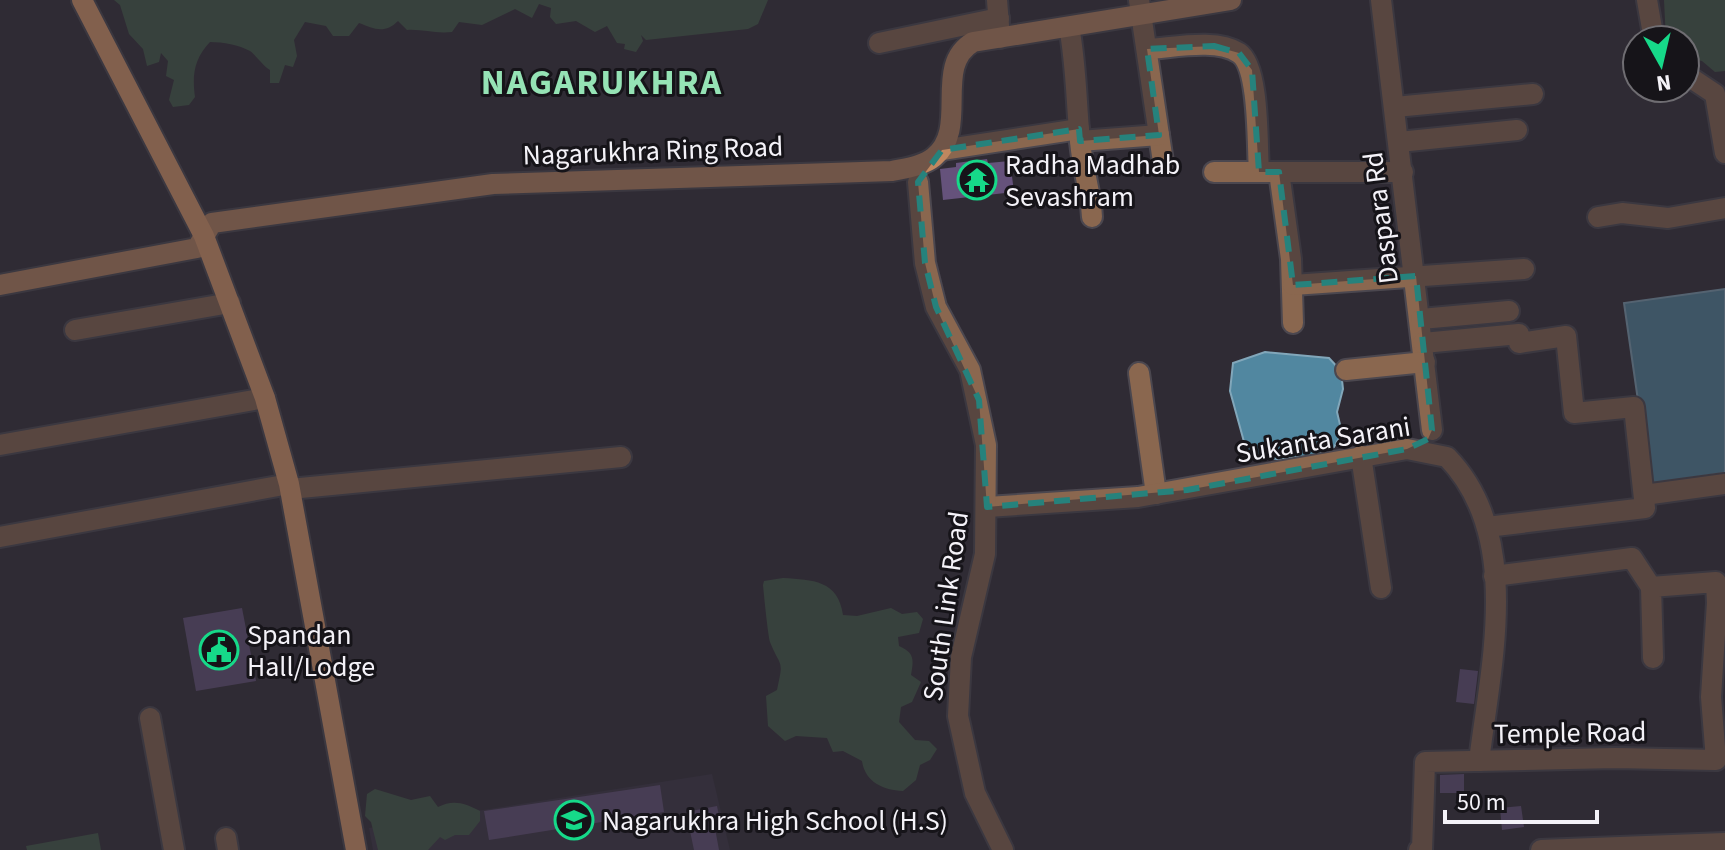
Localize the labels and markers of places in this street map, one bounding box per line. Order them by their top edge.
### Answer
place label: Radha Madhab Sevashram [1005,145,1180,217]
temple icon: Radha Madhab Sevashram [956,159,998,201]
place label: Spandan Hall/Lodge [247,615,375,687]
public building icon: Spandan Hall/Lodge [198,629,240,671]
school or university icon: Nagarukhra High School (H.S) [553,799,595,841]
place label: Nagarukhra High School (H.S) [602,801,948,841]

